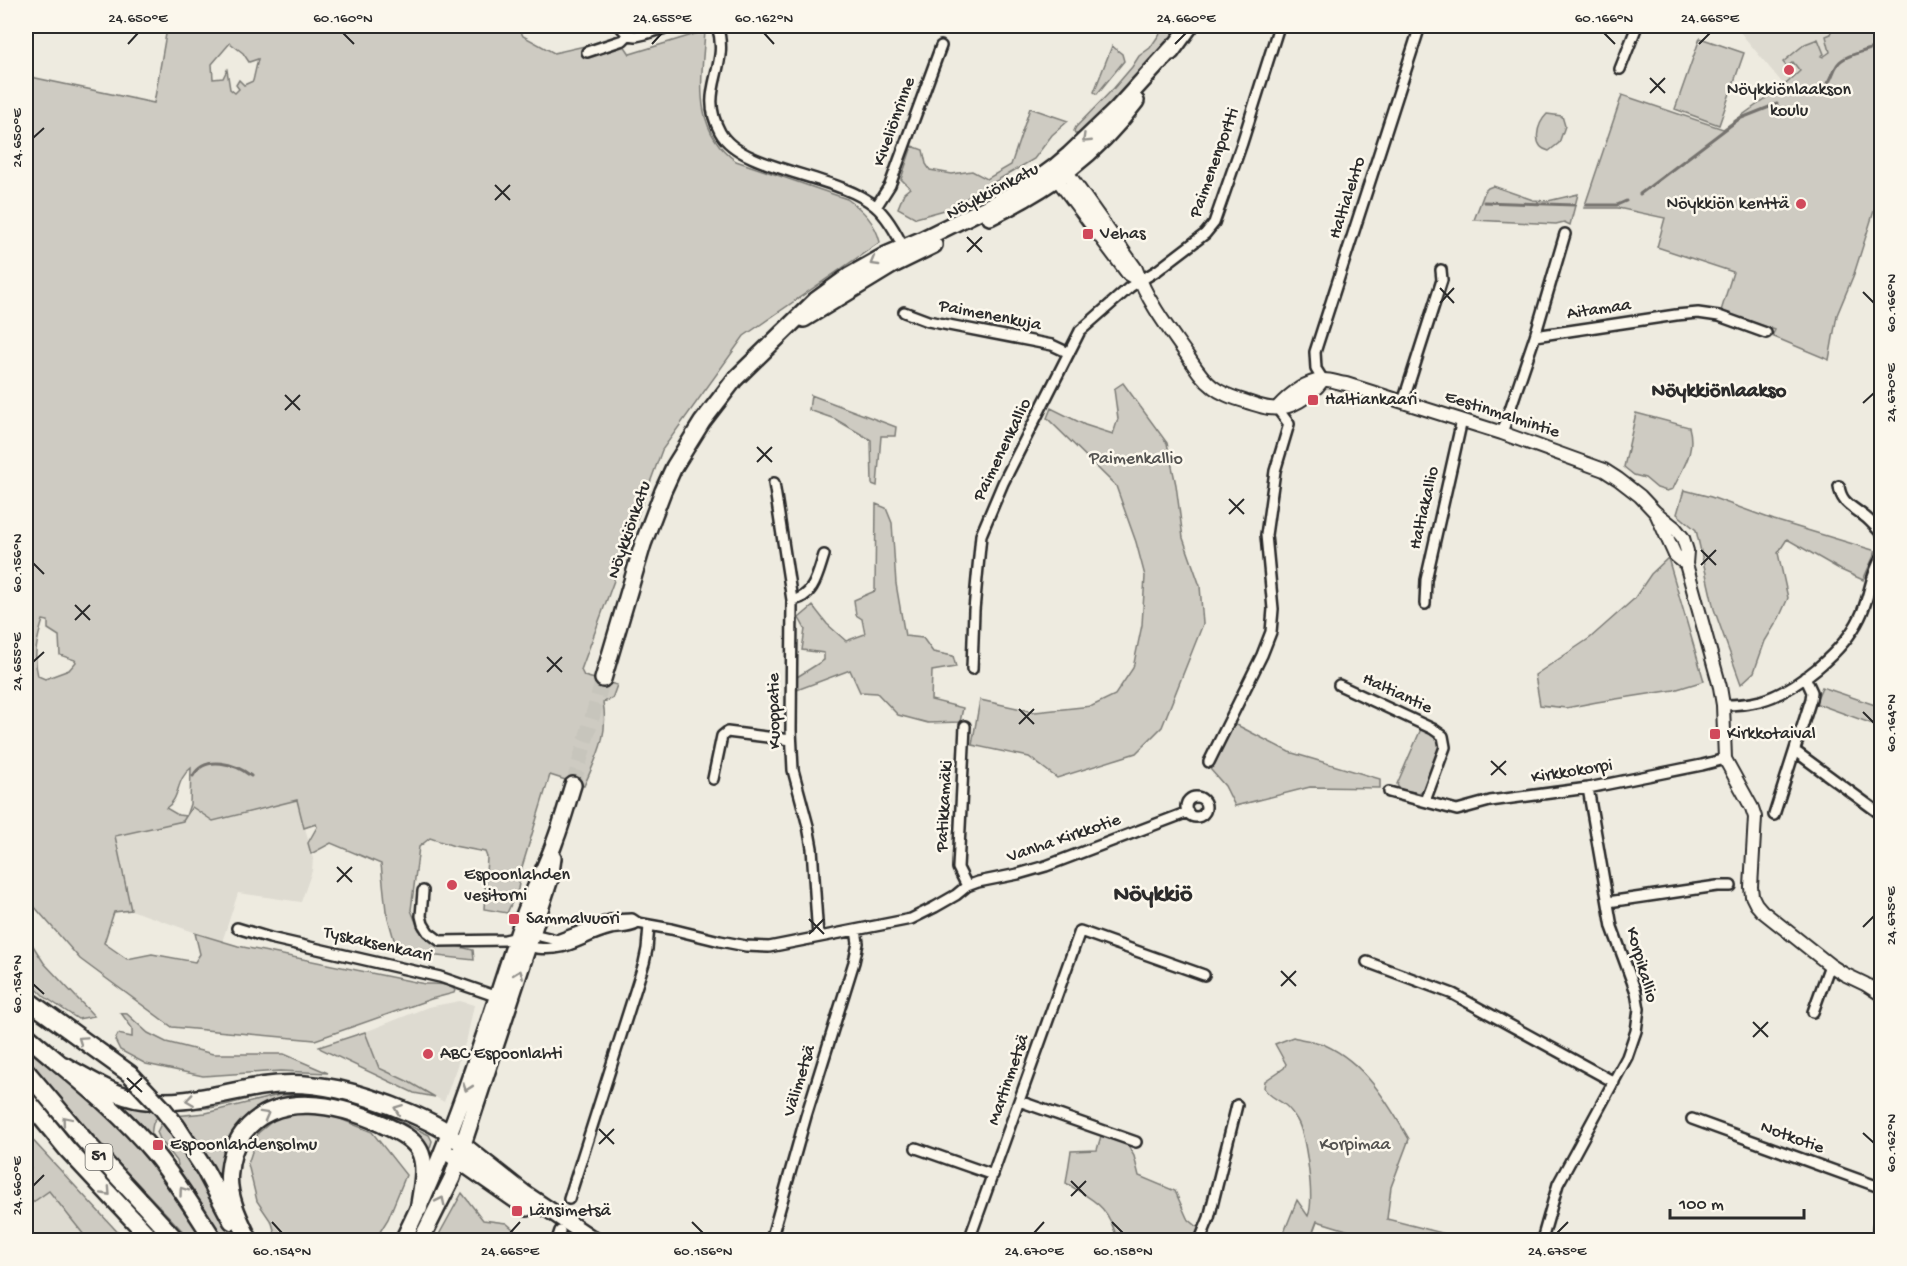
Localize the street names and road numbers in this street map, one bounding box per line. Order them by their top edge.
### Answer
street label: Kiveliönrinne [869,74,921,170]
street label: Paimenenportti [1185,105,1245,222]
street label: Haltialehto [1325,154,1371,242]
street label: Nöykkiönkatu [943,159,1043,225]
street label: Aitamaa [1566,295,1633,325]
street label: Paimenenkuja [936,296,1044,336]
street label: Eestinmalmintie [1442,387,1563,444]
street label: Paimenenkallio [969,395,1037,506]
street label: Haltiakallio [1405,464,1445,552]
street label: Nöykkiönkatu [604,478,657,581]
street label: Haltiantie [1359,669,1436,720]
street label: Kuoppatie [764,672,786,749]
street label: Kirkkokorpi [1530,755,1614,789]
street label: Patikkamäki [932,759,958,853]
street label: Vanha Kirkkotie [1004,810,1124,869]
street label: Tyskaksenkaari [320,922,435,968]
street label: Korpikallio [1620,925,1662,1005]
street label: Martinmetsä [984,1031,1035,1128]
street label: Välimetsä [779,1042,821,1120]
street label: Notkotie [1757,1117,1827,1159]
road number: 51 [86,1144,112,1170]

